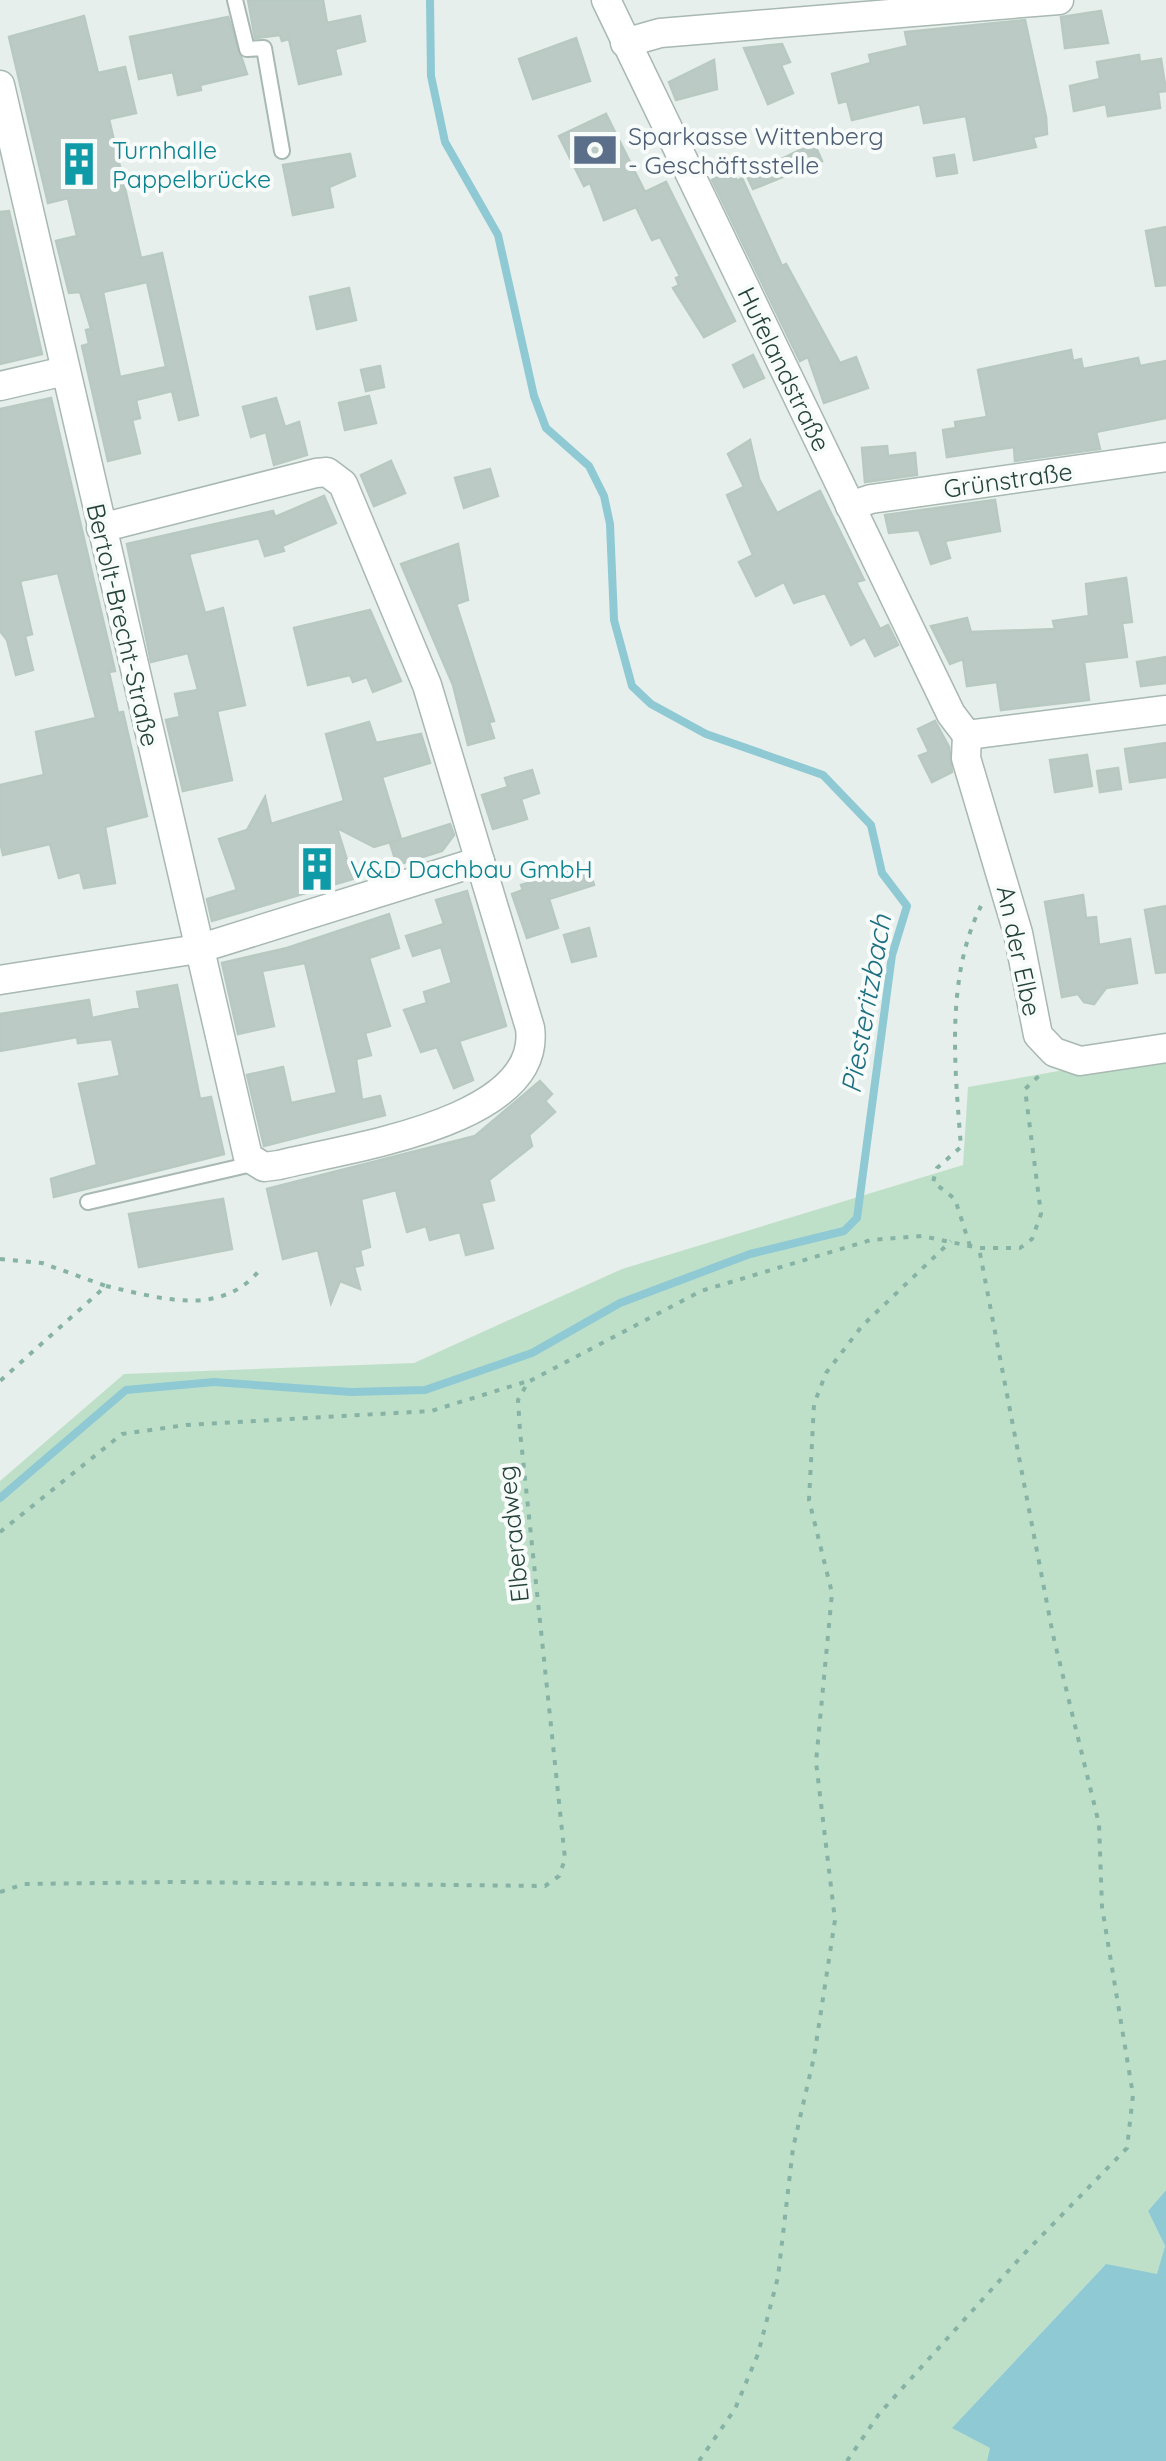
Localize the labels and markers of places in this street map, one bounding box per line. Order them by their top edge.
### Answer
place label: Sparkasse Wittenberg - Geschäftsstelle [628,120,884,180]
bank icon: Sparkasse Wittenberg - Geschäftsstelle [571,126,619,174]
place label: Turnhalle Pappelbrücke [112,134,271,194]
building icon: Turnhalle Pappelbrücke [55,140,103,188]
building icon: V&D Dachbau GmbH [293,845,341,893]
place label: V&D Dachbau GmbH [350,853,593,884]

